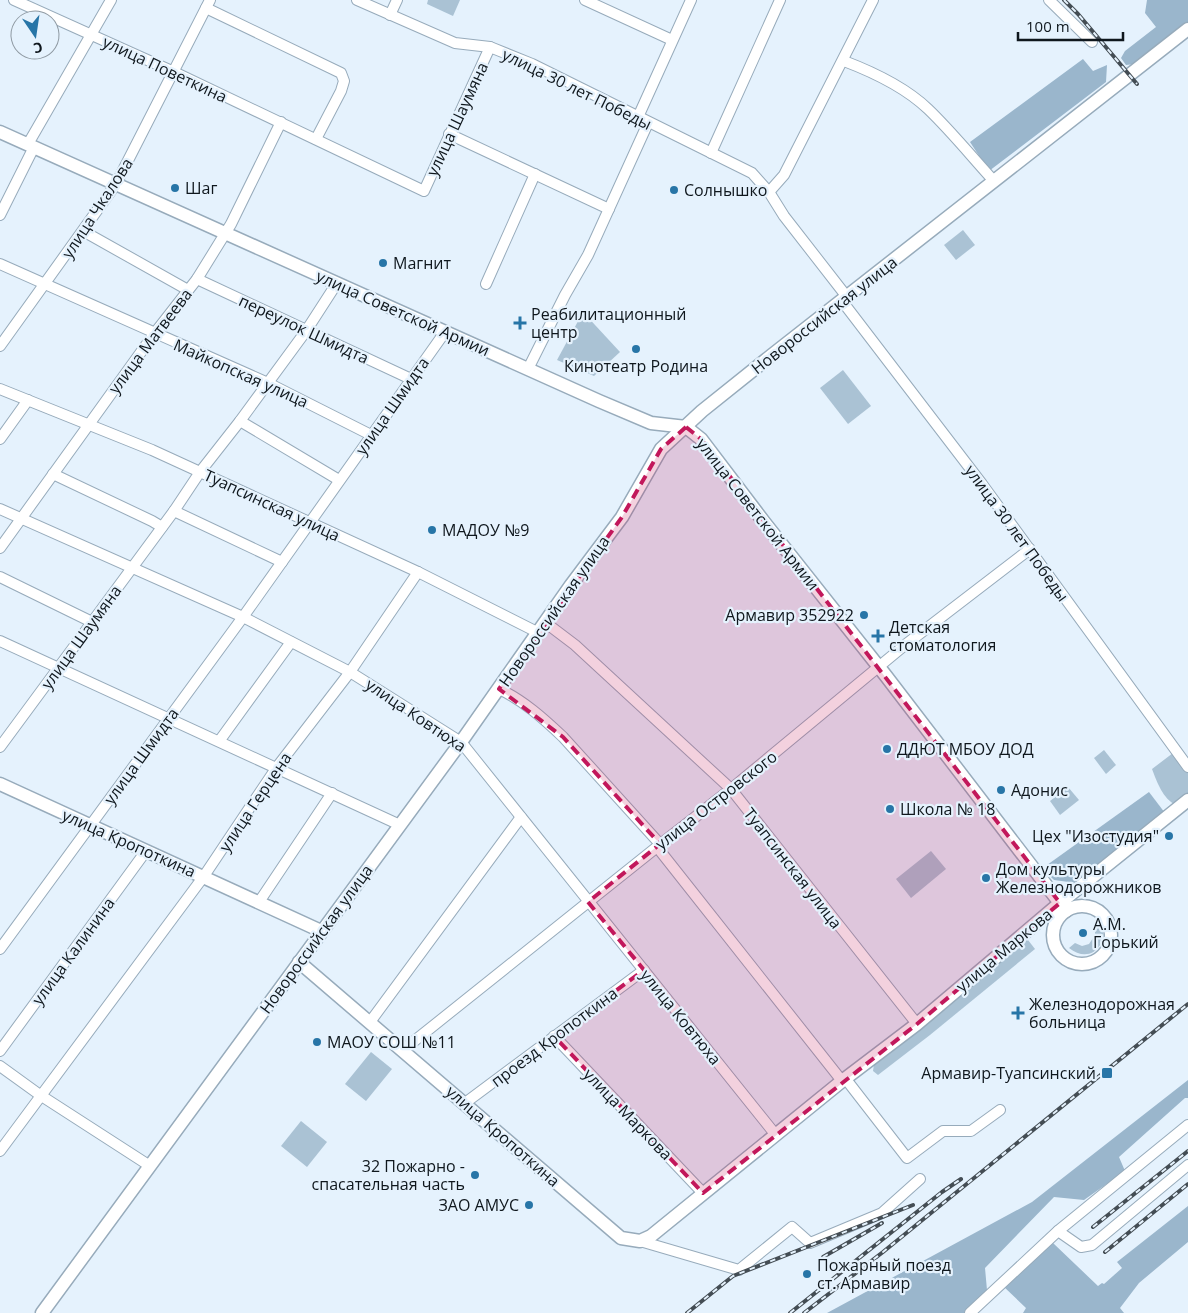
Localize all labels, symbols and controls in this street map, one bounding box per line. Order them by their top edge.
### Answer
north arrow [10,10,60,60]
scale bar [1018,10,1123,42]
text: 100 m [1026,16,1070,36]
street label: улица Поветкина [99,31,231,107]
text: С [31,38,45,58]
street label: улица 30 лет Победы [498,43,656,135]
street label: улица Шаумяна [421,58,493,180]
street label: улица Чкалова [56,154,138,262]
place label: Шаг [185,177,217,199]
place label: Солнышко [684,179,767,201]
marker: Шаг [169,182,181,194]
marker: Солнышко [668,184,680,196]
street label: Новороссийская улица [747,251,901,379]
place label: Магнит [393,252,451,274]
marker: Магнит [377,257,389,269]
street label: улица Советской Армии [313,265,493,361]
street label: улица Матвеева [103,284,197,398]
street label: переулок Шмидта [235,289,373,369]
place label: Реабилитационный центр [531,303,686,343]
marker: Реабилитационный центр [513,316,527,330]
street label: Майкопская улица [170,333,312,413]
marker: Кинотеатр Родина [630,343,642,355]
street label: улица Шмидта [350,353,434,459]
place label: Кинотеатр Родина [564,355,708,377]
street label: улица Советской Армии [692,433,824,595]
street label: улица 30 лет Победы [960,460,1074,606]
street label: Туапсинская улица [200,464,344,546]
place label: МАДОУ №9 [442,519,529,541]
marker: МАДОУ №9 [426,524,438,536]
street label: Новороссийская улица [494,531,614,691]
street label: улица Шаумяна [36,581,126,693]
place label: Армавир 352922 [725,604,854,626]
marker: Армавир 352922 [858,609,870,621]
place label: Детская стоматология [889,616,996,656]
marker: Детская стоматология [871,629,885,643]
street label: улица Ковтюха [361,673,471,757]
street label: улица Шмидта [98,703,184,809]
place label: ДДЮТ МБОУ ДОД [897,738,1034,760]
marker: ДДЮТ МБОУ ДОД [881,743,893,755]
street label: улица Островского [651,746,781,854]
street label: улица Герцена [214,748,296,856]
place label: Адонис [1011,779,1068,801]
marker: Адонис [995,784,1007,796]
place label: Школа № 18 [900,798,995,820]
street label: Туапсинская улица [739,803,847,933]
marker: Школа № 18 [884,803,896,815]
street label: улица Кропоткина [59,804,199,882]
place label: Цех "Изостудия" [1032,825,1159,847]
marker: Цех "Изостудия" [1163,830,1175,842]
place label: Дом культуры Железнодорожников [996,858,1161,898]
street label: Новороссийская улица [254,860,378,1018]
marker: Дом культуры Железнодорожников [980,872,992,884]
street label: улица Калинина [27,893,119,1009]
street label: улица Маркова [951,903,1057,997]
place label: А.М. Горький [1093,913,1159,953]
marker: А.М. Горький [1077,927,1089,939]
street label: улица Ковтюха [636,965,726,1069]
street label: проезд Кропоткина [486,982,622,1092]
place label: Железнодорожная больница [1029,993,1175,1033]
marker: Железнодорожная больница [1011,1006,1025,1020]
place label: МАОУ СОШ №11 [327,1031,456,1053]
marker: МАОУ СОШ №11 [311,1036,323,1048]
place label: Армавир-Туапсинский [921,1062,1096,1084]
street label: улица Маркова [579,1063,677,1165]
marker: Армавир-Туапсинский [1100,1066,1114,1080]
street label: улица Кропоткина [441,1080,565,1192]
place label: 32 Пожарно - спасательная часть [312,1155,465,1195]
marker: 32 Пожарно - спасательная часть [469,1169,481,1181]
place label: ЗАО АМУС [438,1194,519,1216]
marker: ЗАО АМУС [523,1199,535,1211]
place label: Пожарный поезд ст. Армавир [817,1254,951,1294]
marker: Пожарный поезд ст. Армавир [801,1268,813,1280]

